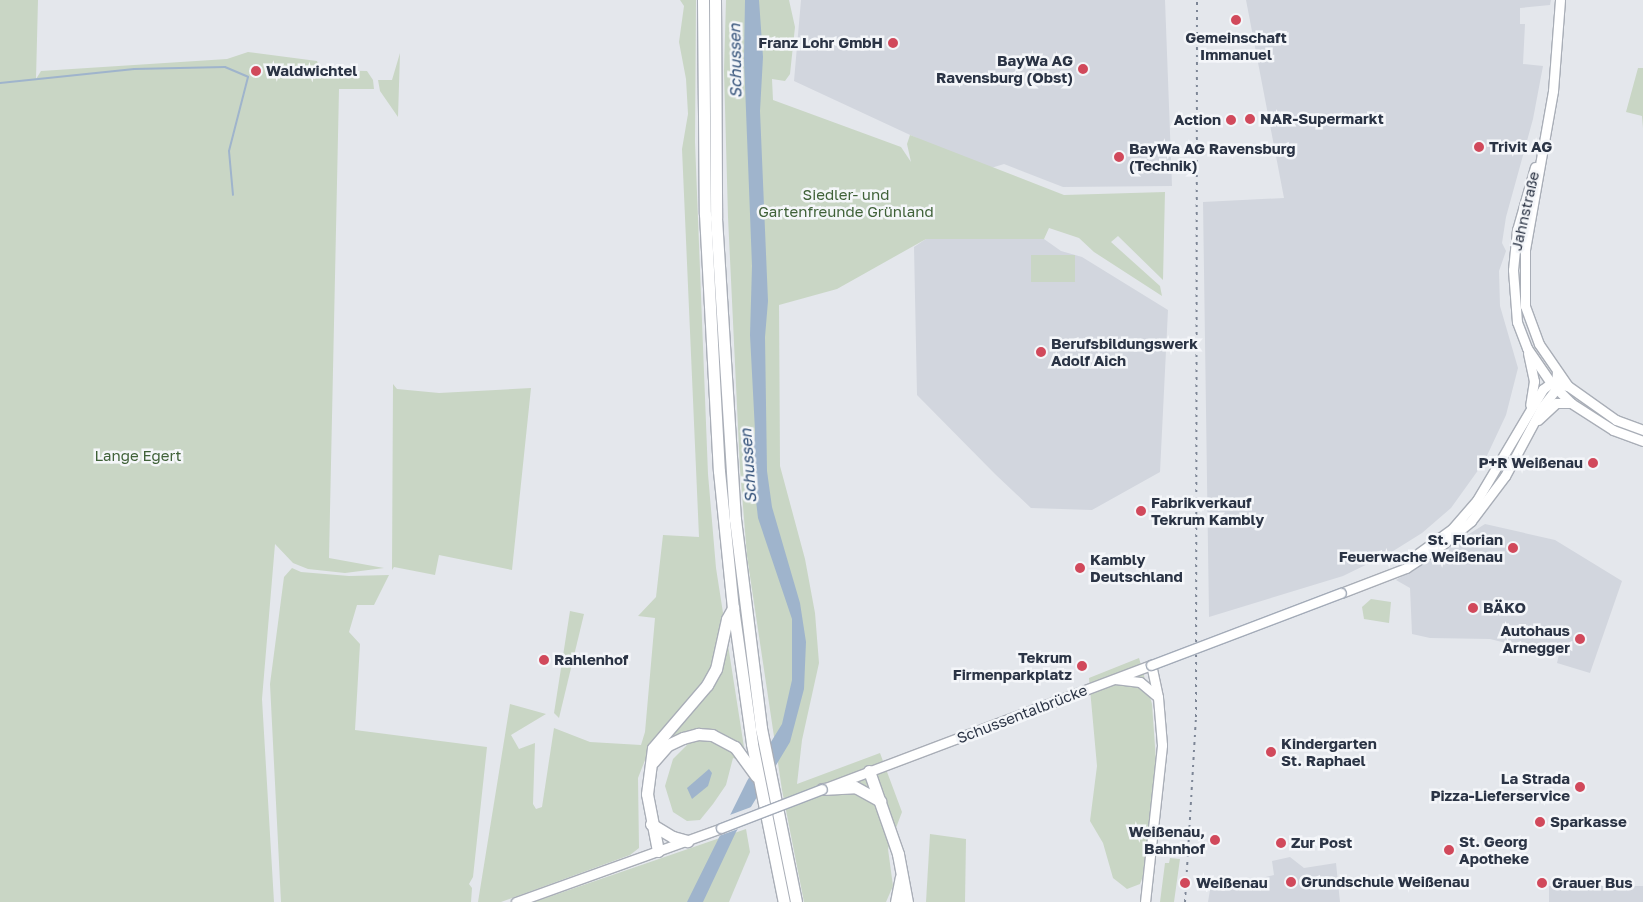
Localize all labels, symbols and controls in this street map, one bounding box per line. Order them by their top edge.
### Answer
marker: Gemeinschaft Immanuel [1230,14,1242,26]
water label: Schussen [725,24,745,98]
place label: Gemeinschaft Immanuel [1185,28,1287,63]
place label: Franz Lohr GmbH [758,34,883,52]
marker: Franz Lohr GmbH [887,37,899,49]
place label: BayWa AG Ravensburg (Obst) [936,51,1073,86]
place label: Waldwichtel [266,62,357,80]
marker: BayWa AG Ravensburg (Obst) [1077,63,1089,75]
marker: Waldwichtel [250,65,262,77]
place label: NAR-Supermarkt [1260,110,1384,128]
place label: Action [1174,111,1221,129]
marker: NAR-Supermarkt [1244,113,1256,125]
marker: Action [1225,114,1237,126]
place label: Trivit AG [1489,138,1552,156]
place label: BayWa AG Ravensburg (Technik) [1129,139,1296,174]
marker: Trivit AG [1473,141,1485,153]
marker: BayWa AG Ravensburg (Technik) [1113,151,1125,163]
street label: Jahnstraße [1507,170,1543,252]
park label: Siedler- und Gartenfreunde Grünland [758,185,934,220]
place label: Berufsbildungswerk Adolf Aich [1051,334,1198,369]
marker: Berufsbildungswerk Adolf Aich [1035,346,1047,358]
water label: Schussen [736,428,760,504]
park label: Lange Egert [94,447,182,465]
place label: P+R Weißenau [1478,454,1583,472]
marker: P+R Weißenau [1587,457,1599,469]
place label: Fabrikverkauf Tekrum Kambly [1151,493,1264,528]
marker: Fabrikverkauf Tekrum Kambly [1135,505,1147,517]
place label: St. Florian Feuerwache Weißenau [1339,530,1503,565]
marker: St. Florian Feuerwache Weißenau [1507,542,1519,554]
place label: Kambly Deutschland [1090,550,1183,585]
marker: Kambly Deutschland [1074,562,1086,574]
place label: BÄKO [1483,599,1526,617]
marker: BÄKO [1467,602,1479,614]
place label: Autohaus Arnegger [1501,621,1570,656]
marker: Autohaus Arnegger [1574,633,1586,645]
place label: Tekrum Firmenparkplatz [953,648,1072,683]
place label: Rahlenhof [554,651,628,669]
marker: Rahlenhof [538,654,550,666]
marker: Tekrum Firmenparkplatz [1076,660,1088,672]
street label: Schussentalbrücke [954,681,1090,747]
place label: Kindergarten St. Raphael [1281,734,1377,769]
marker: Kindergarten St. Raphael [1265,746,1277,758]
place label: La Strada Pizza-Lieferservice [1430,769,1570,804]
marker: La Strada Pizza-Lieferservice [1574,781,1586,793]
place label: Sparkasse [1550,813,1627,831]
marker: Sparkasse [1534,816,1546,828]
place label: Weißenau, Bahnhof [1129,822,1205,857]
place label: St. Georg Apotheke [1459,832,1529,867]
marker: Weißenau, Bahnhof [1209,834,1221,846]
place label: Zur Post [1291,834,1352,852]
marker: Zur Post [1275,837,1287,849]
marker: St. Georg Apotheke [1443,844,1455,856]
place label: Grundschule Weißenau [1301,873,1469,891]
place label: Weißenau [1196,874,1268,892]
place label: Grauer Bus [1552,874,1633,892]
marker: Weißenau [1178,876,1192,890]
marker: Grundschule Weißenau [1285,876,1297,888]
marker: Grauer Bus [1536,877,1548,889]

